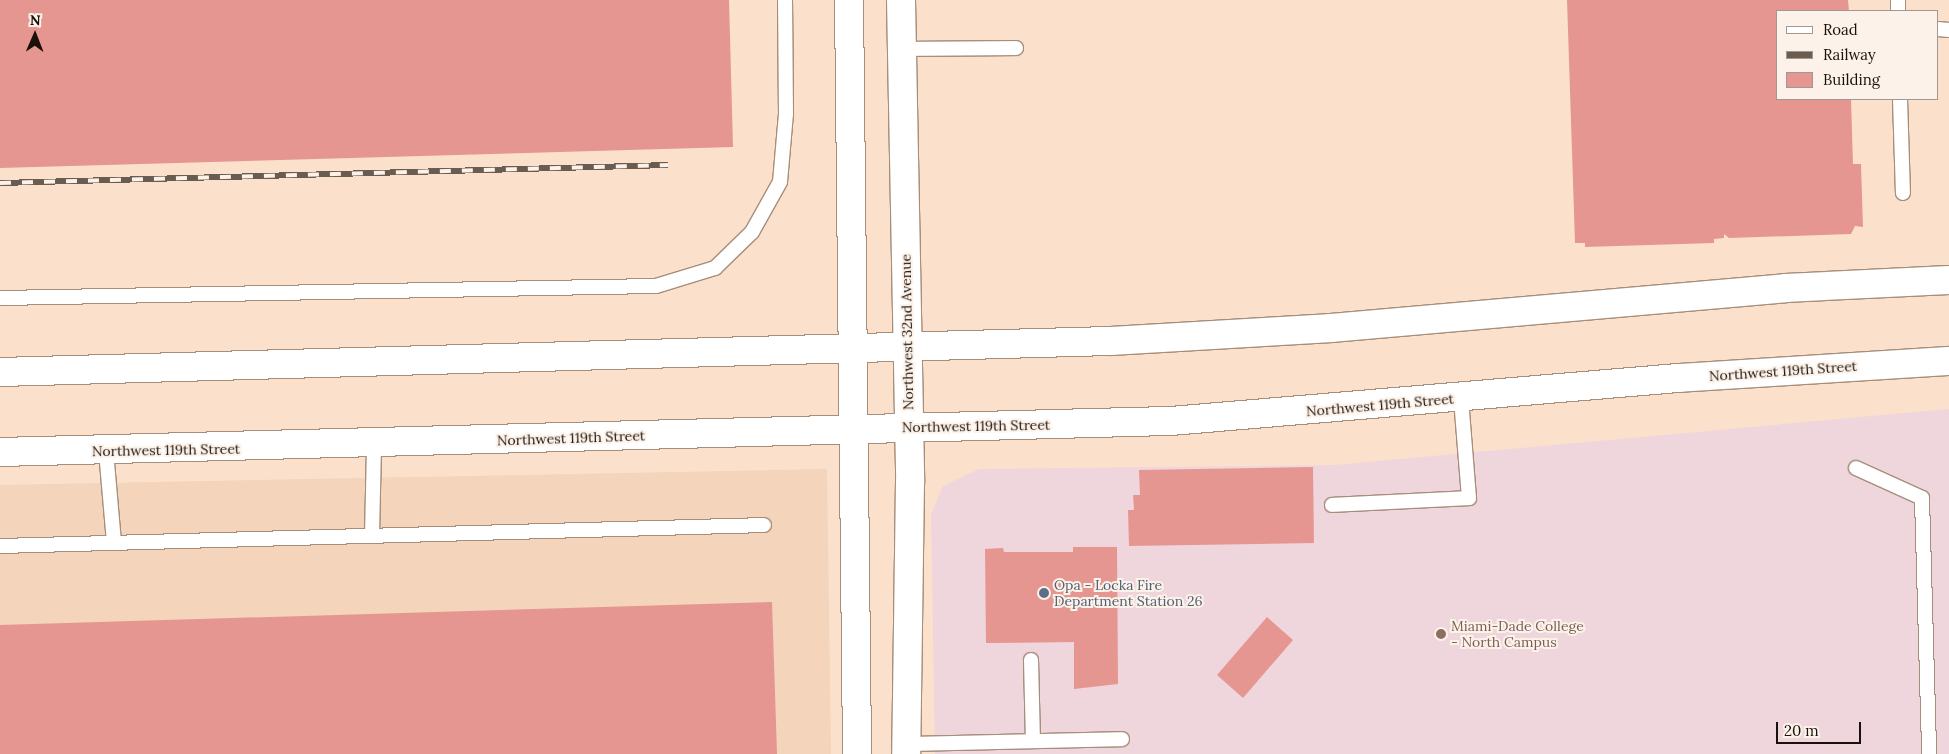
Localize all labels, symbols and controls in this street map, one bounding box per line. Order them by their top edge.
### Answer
north arrow [10,10,60,60]
legend [1776,10,1939,100]
text: N [30,11,41,29]
text: Road [1823,20,1858,39]
text: Railway [1823,45,1876,64]
text: Building [1823,70,1880,89]
street label: Northwest 32nd Avenue [897,254,917,410]
street label: Northwest 119th Street [1708,357,1858,385]
street label: Northwest 119th Street [1305,390,1455,420]
street label: Northwest 119th Street [902,416,1050,436]
street label: Northwest 119th Street [497,427,645,449]
street label: Northwest 119th Street [92,440,240,460]
place label: Opa - Locka Fire Department Station 26 [1054,577,1203,610]
marker: Opa - Locka Fire Department Station 26 [1038,587,1050,599]
place label: Miami-Dade College - North Campus [1451,618,1584,650]
marker: Miami-Dade College - North Campus [1435,628,1447,640]
scale bar [1779,712,1864,744]
text: 20 m [1784,721,1819,740]

